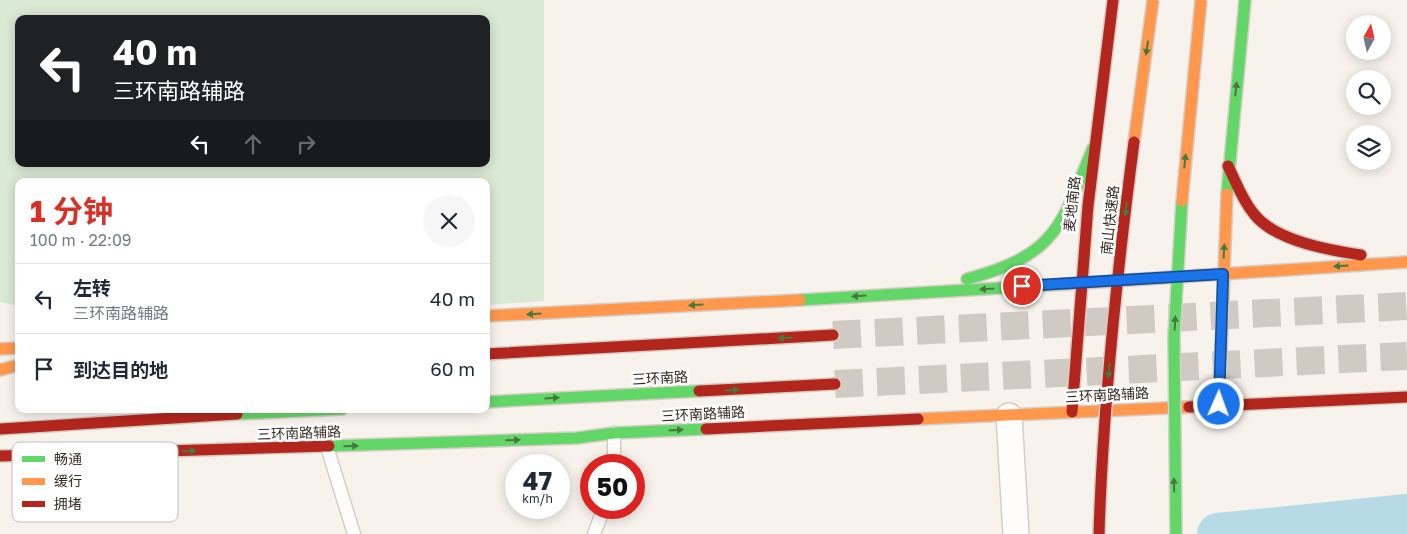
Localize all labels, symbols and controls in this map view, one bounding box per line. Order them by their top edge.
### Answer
north arrow [1346,15,1391,60]
map controls [1346,15,1391,170]
text: 40 m [113,31,197,73]
icon: left [30,35,95,100]
one-way arrow [1143,41,1151,57]
button: search [1346,70,1391,115]
text: 三环南路辅路 [113,77,245,104]
one-way arrow [1232,80,1240,96]
button: layers [1346,125,1391,170]
icon: left [186,130,214,158]
icon: ahead [239,130,267,158]
icon: right [292,130,320,158]
one-way arrow [1182,152,1190,168]
street label: 麦地南路 [1060,175,1083,233]
street label: 南山快速路 [1097,184,1122,256]
text: 1 分钟 [30,193,113,229]
button: close [423,195,475,247]
one-way arrow [1122,202,1130,218]
text: 100 m · 22:09 [30,230,132,250]
one-way arrow [1221,242,1229,258]
one-way arrow [1333,263,1349,271]
pin [1001,265,1043,307]
icon: arrive [1008,272,1036,300]
text: 左转 [73,276,111,299]
icon: left [30,285,58,313]
one-way arrow [978,285,994,293]
text: 40 m [430,287,475,310]
one-way arrow [850,293,866,301]
one-way arrow [688,302,704,310]
text: 三环南路辅路 [73,303,169,323]
one-way arrow [526,310,542,318]
one-way arrow [1171,315,1179,331]
one-way arrow [776,334,792,342]
icon: arrive [30,355,58,383]
text: 60 m [430,357,475,380]
text: 到达目的地 [73,358,168,381]
one-way arrow [1105,363,1113,379]
street label: 三环南路 [632,368,688,387]
position arrow [1192,377,1244,429]
street label: 三环南路辅路 [1065,384,1149,405]
one-way arrow [724,385,740,393]
one-way arrow [545,394,561,402]
street label: 三环南路辅路 [661,403,745,424]
street label: 三环南路辅路 [257,423,341,442]
one-way arrow [668,426,684,434]
one-way arrow [506,436,522,444]
legend [12,442,178,522]
one-way arrow [343,442,359,450]
one-way arrow [181,446,197,454]
text: 畅通 [54,450,82,467]
speed limit sign: 50 [580,454,645,519]
text: 47 [523,465,552,496]
text: 缓行 [54,472,82,489]
one-way arrow [1170,477,1178,493]
text: km/h [522,491,553,506]
text: 拥堵 [54,495,82,512]

